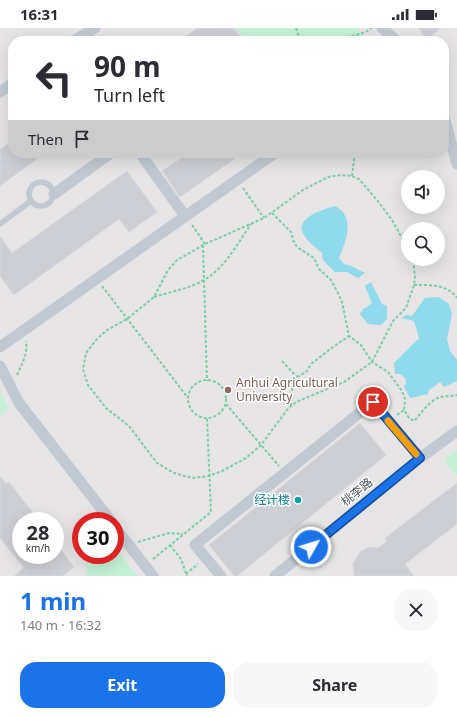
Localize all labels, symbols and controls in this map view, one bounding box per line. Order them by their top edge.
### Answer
text: 16:31 [20,4,59,24]
text: 90 m [94,47,161,85]
icon: left [28,52,80,104]
text: Turn left [94,83,165,107]
icon: arrive [71,128,93,150]
text: Then [28,129,63,149]
map controls [401,170,445,266]
button: sound [401,170,445,214]
button: search [401,222,445,266]
place label: Anhui Agricultural University [236,374,338,405]
marker: Anhui Agricultural University [223,385,233,395]
pin [356,385,390,419]
icon: arrive [362,391,384,413]
street label: 桃李路 [337,474,376,510]
place label: 经计楼 [254,491,290,508]
marker: 经计楼 [293,495,303,505]
speed limit sign: 30 [72,512,124,564]
text: 28 [27,519,49,546]
position arrow [290,526,332,568]
text: km/h [26,541,50,555]
text: 1 min [20,584,86,617]
button: close [395,589,437,631]
text: 140 m · 16:32 [20,616,101,634]
button: Exit [20,662,225,708]
button: Share [233,662,437,708]

